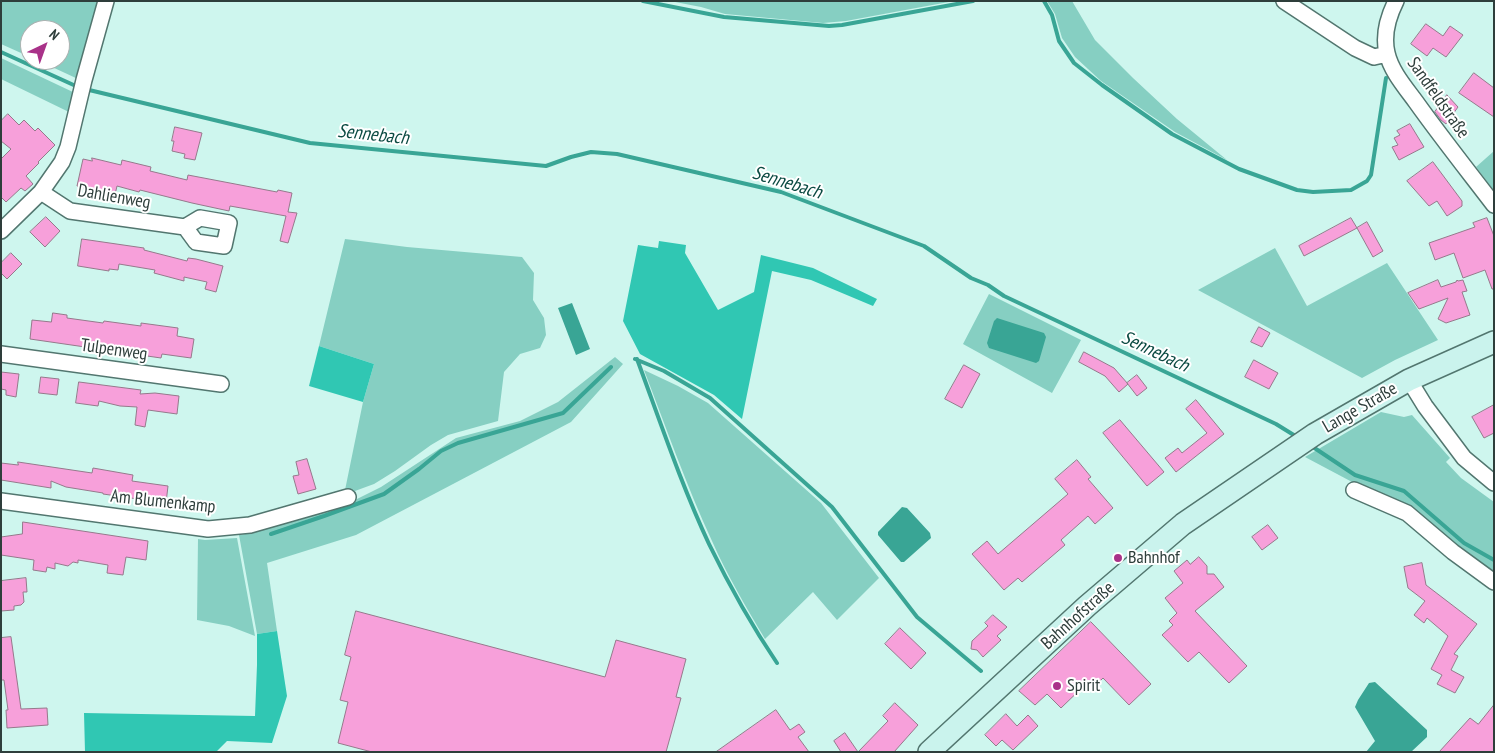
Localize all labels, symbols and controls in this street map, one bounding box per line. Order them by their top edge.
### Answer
north arrow [20,20,70,70]
text: N [46,25,63,44]
street label: Sandfeldstraße [1402,53,1474,143]
water label: Sennebach [336,120,410,150]
water label: Sennebach [749,162,825,204]
street label: Dahlienweg [76,180,152,214]
water label: Sennebach [1118,327,1192,377]
street label: Tulpenweg [79,335,149,365]
street label: Lange Straße [1319,378,1401,438]
street label: Am Blumenkamp [110,486,216,518]
place label: Bahnhof [1128,547,1180,569]
marker: Bahnhof [1112,552,1124,564]
street label: Bahnhofstraße [1037,578,1119,654]
place label: Spirit [1067,675,1100,697]
marker: Spirit [1051,680,1063,692]

